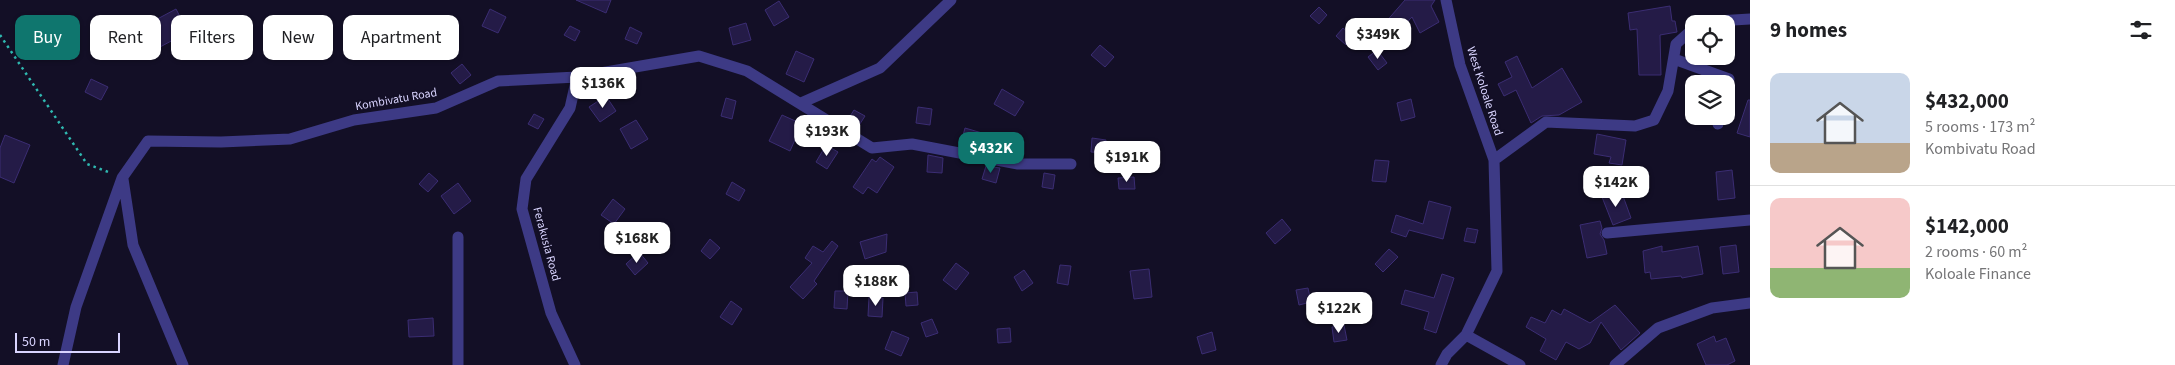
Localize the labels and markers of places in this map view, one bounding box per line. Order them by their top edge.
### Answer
pin: $349K [1343,18,1413,60]
pin: $136K [568,66,638,109]
pin: $193K [792,114,862,157]
pin: $432K [956,132,1026,174]
pin: $191K [1092,140,1162,183]
pin: $142K [1581,166,1651,208]
pin: $168K [602,222,672,264]
pin: $188K [841,264,911,307]
pin: $122K [1304,292,1374,334]

